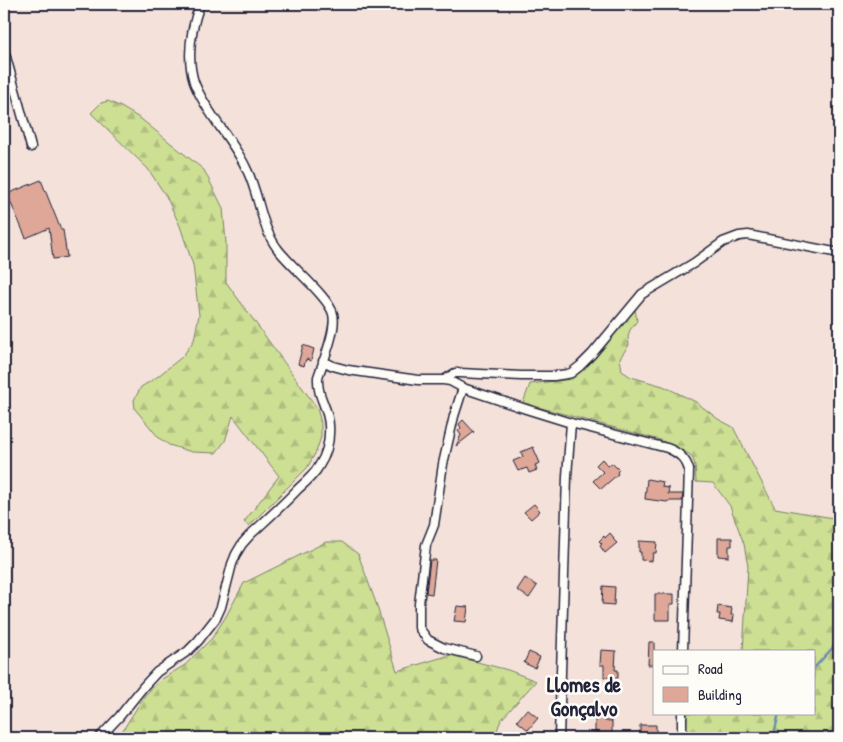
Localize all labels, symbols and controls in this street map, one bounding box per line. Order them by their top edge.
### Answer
legend [653,650,816,714]
text: Road [698,658,723,679]
district label: Llomes de Gonçalvo [547,670,622,723]
text: Building [698,684,742,705]

